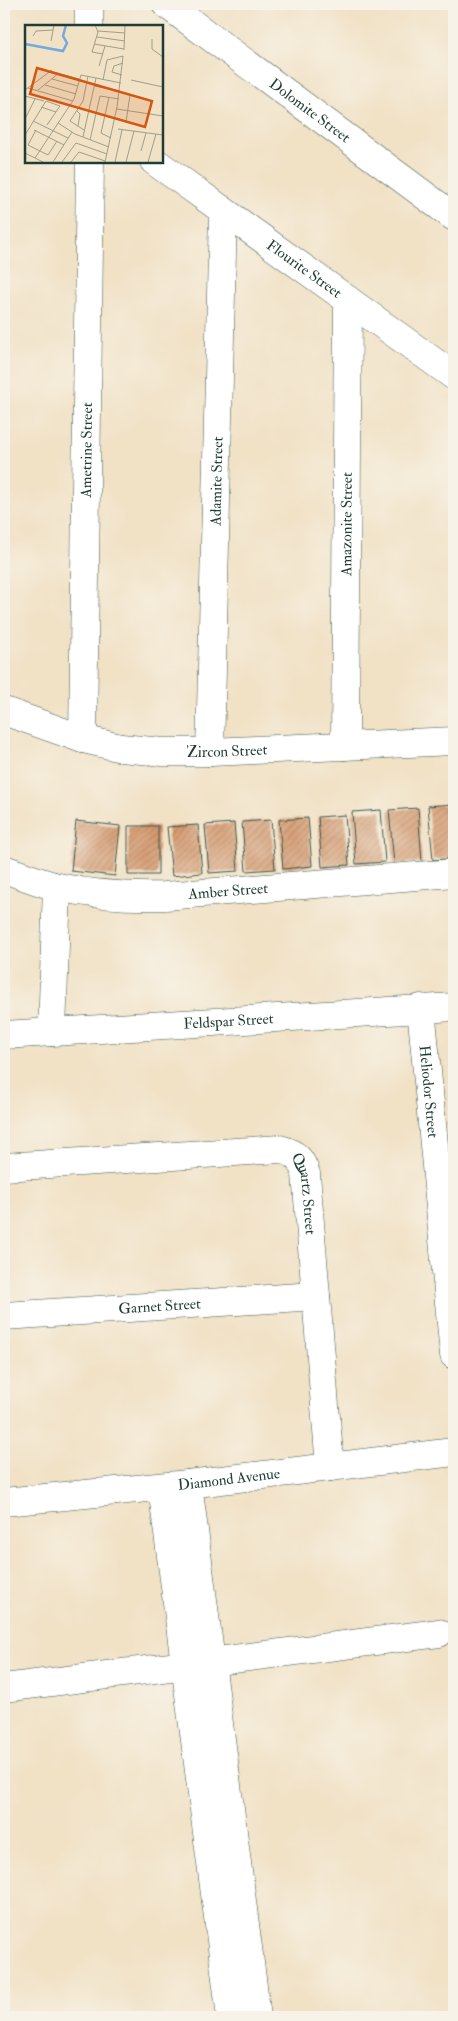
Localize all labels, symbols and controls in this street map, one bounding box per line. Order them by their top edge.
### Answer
inset map [25,25,162,162]
street label: Dolomite Street [265,75,354,147]
street label: Flourite Street [263,236,346,303]
street label: Ametrine Street [77,402,97,499]
street label: Adamite Street [206,436,228,527]
street label: Amazonite Street [337,472,357,577]
street label: Zircon Street [186,740,268,762]
street label: Amber Street [187,879,269,904]
street label: Feldspar Street [183,1009,274,1034]
street label: Heliodor Street [415,1044,442,1139]
street label: Quartz Street [287,1149,320,1236]
street label: Garnet Street [118,1294,202,1319]
street label: Diamond Avenue [177,1464,281,1495]

